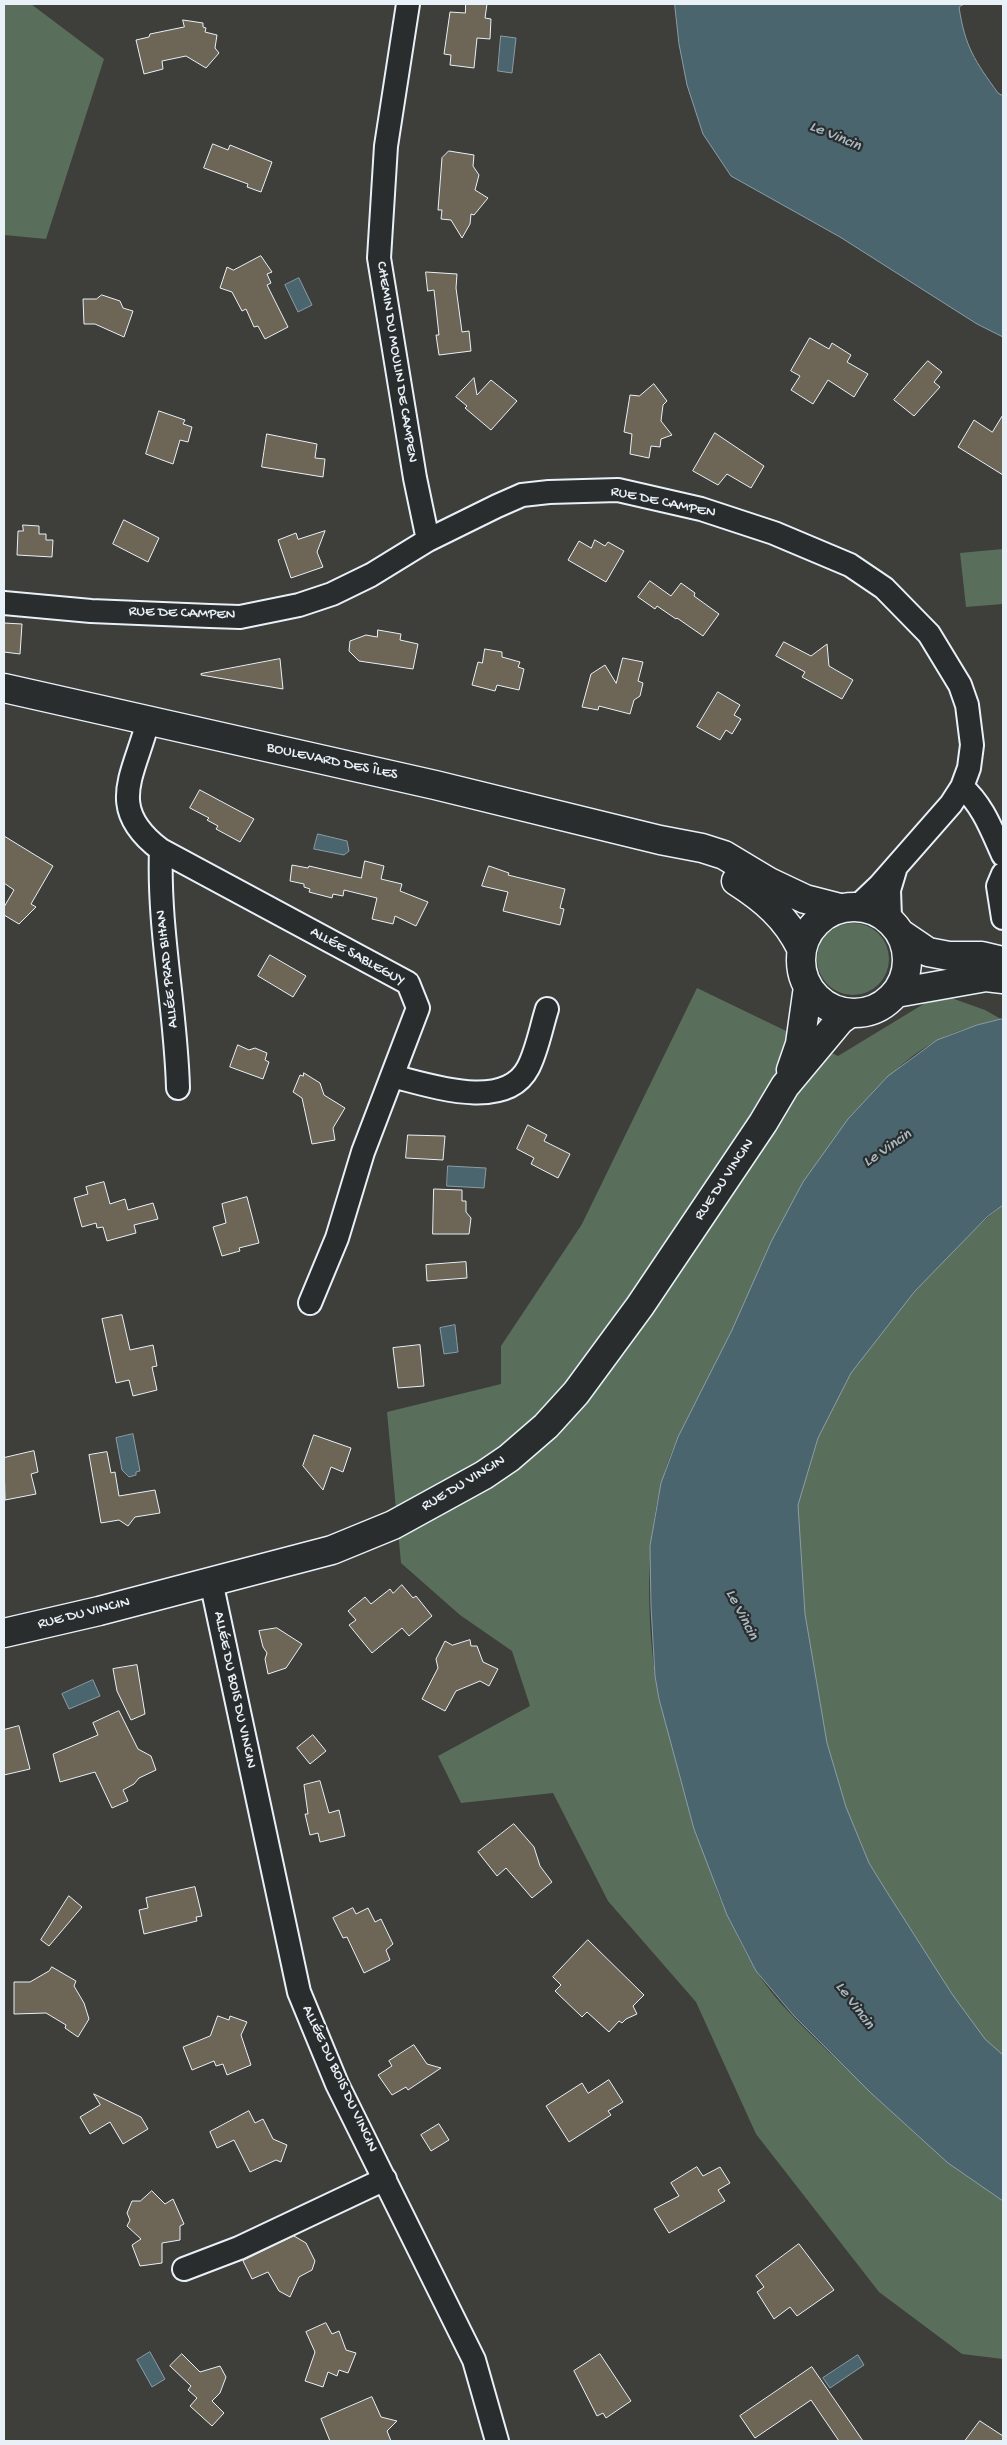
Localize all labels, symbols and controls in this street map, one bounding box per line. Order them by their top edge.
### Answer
water label: Le Vincin [806,118,864,156]
street label: CHEMIN DU MOULIN DE CAMPEN [371,260,421,464]
street label: RUE DE CAMPEN [609,483,717,523]
street label: RUE DE CAMPEN [128,603,236,625]
street label: BOULEVARD DES ÎLES [265,739,399,785]
street label: ALLÉE PRAD BIHAN [153,909,183,1029]
street label: ALLÉE SABLEGUY [307,924,407,990]
water label: Le Vincin [860,1126,916,1172]
street label: RUE DU VINCIN [691,1136,759,1224]
street label: RUE DU VINCIN [419,1452,509,1516]
water label: Le Vincin [720,1586,762,1644]
street label: RUE DU VINCIN [36,1594,132,1634]
street label: ALLÉE DU BOIS DU VINCIN [209,1610,259,1770]
water label: Le Vincin [830,1979,878,2033]
street label: ALLÉE DU BOIS DU VINCIN [297,2003,381,2155]

